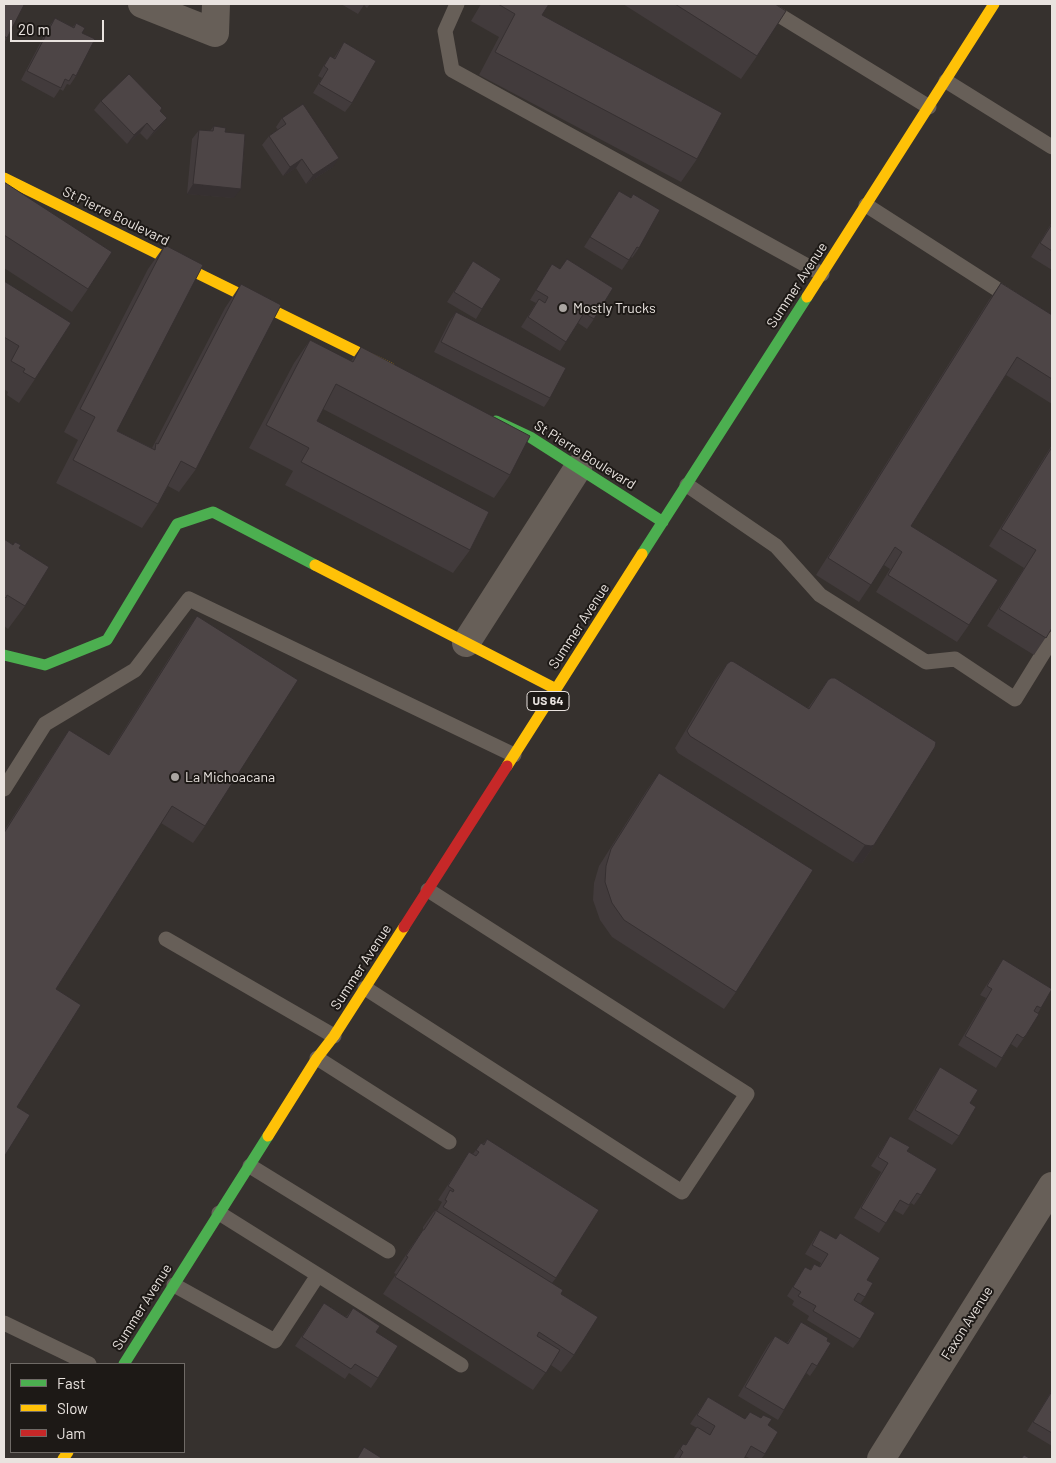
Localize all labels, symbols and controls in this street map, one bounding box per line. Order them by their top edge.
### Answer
scale bar [12,10,106,42]
text: 20 m [18,20,50,38]
street label: St Pierre Boulevard [60,183,172,249]
street label: Summer Avenue [763,239,831,331]
place label: Mostly Trucks [573,300,656,316]
marker: Mostly Trucks [557,302,569,314]
street label: St Pierre Boulevard [531,417,639,493]
street label: Summer Avenue [545,580,613,672]
road number: US 64 [527,691,569,710]
place label: La Michoacana [185,769,275,785]
marker: La Michoacana [169,771,181,783]
street label: Summer Avenue [327,921,395,1013]
street label: Summer Avenue [109,1261,175,1353]
street label: Faxon Avenue [938,1283,996,1363]
legend [10,1363,185,1453]
text: Fast [57,1374,85,1392]
text: Slow [57,1399,88,1417]
text: Jam [57,1424,86,1442]

